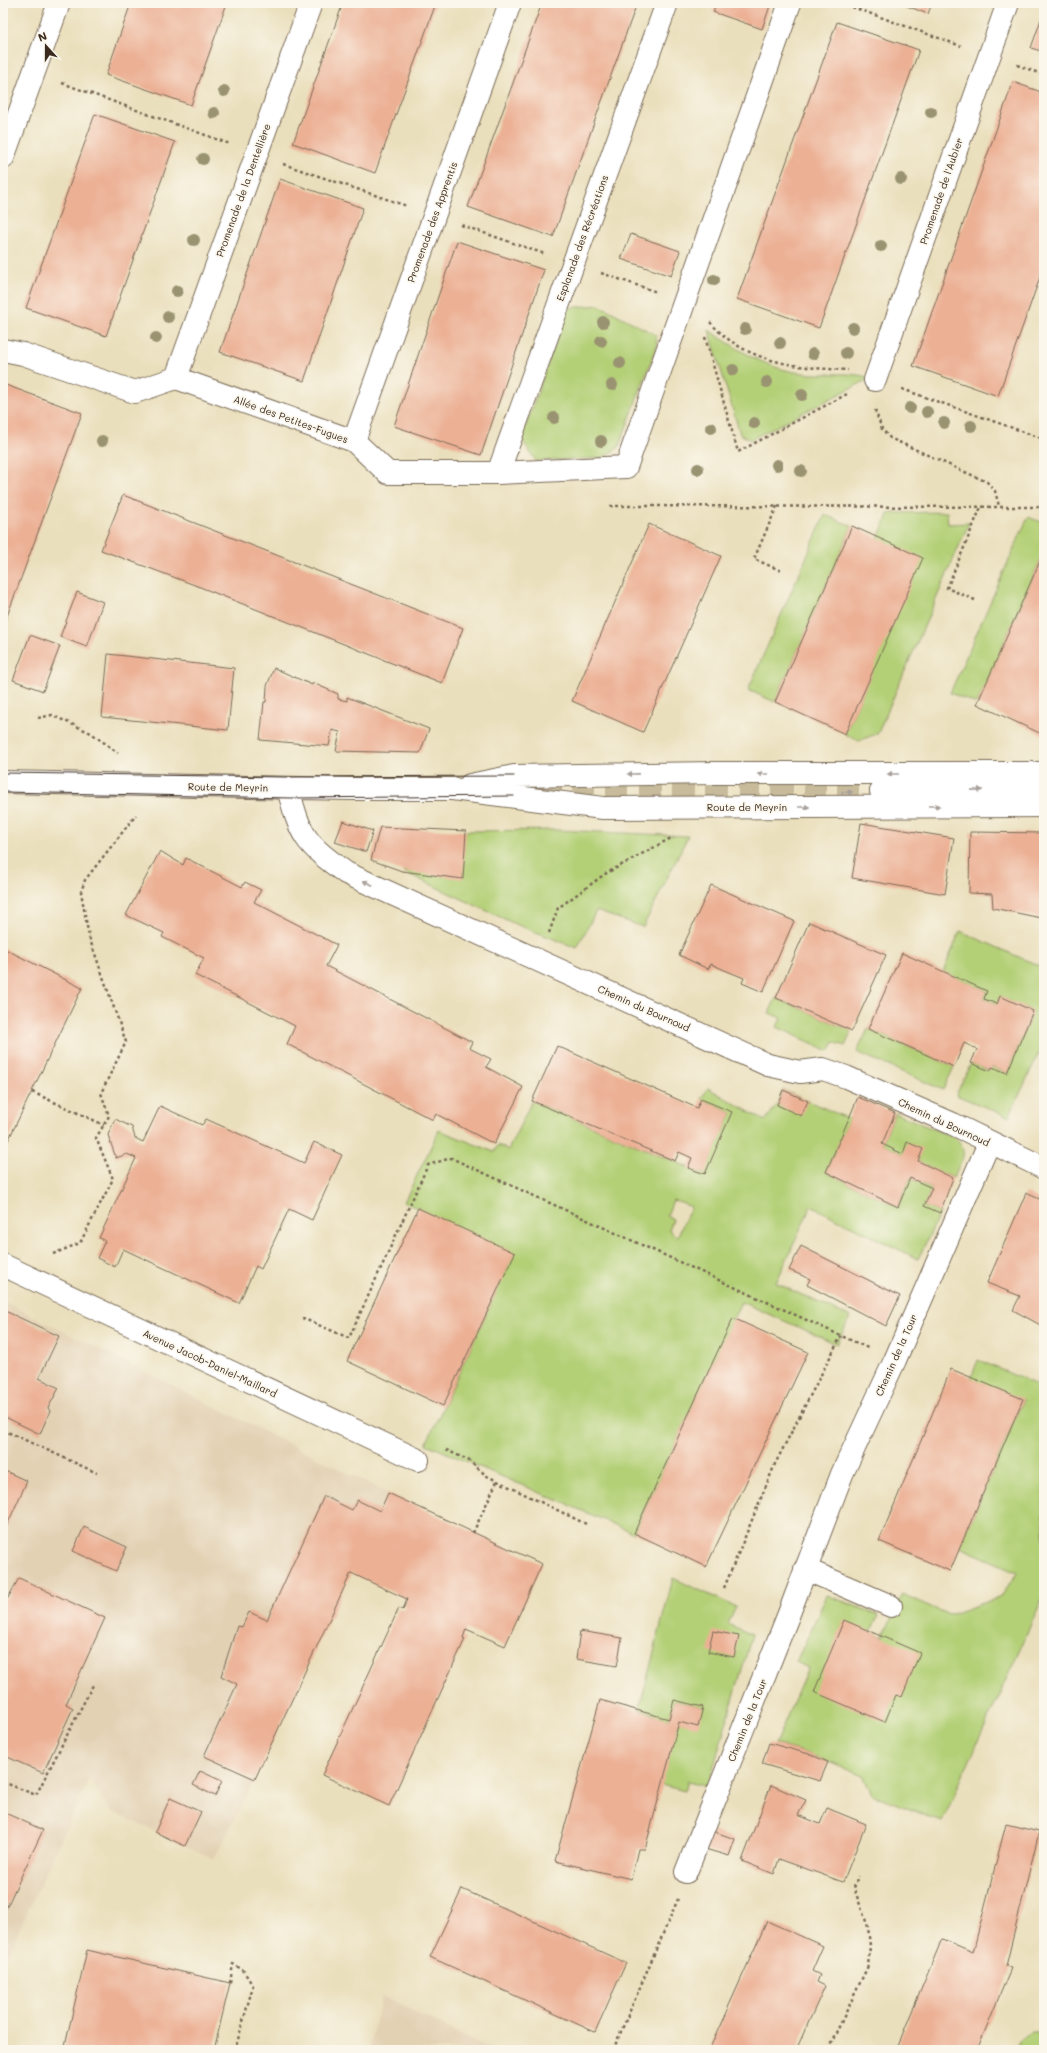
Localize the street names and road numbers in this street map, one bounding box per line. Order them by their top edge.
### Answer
street label: Promenade de la Dentellière [212,121,274,259]
street label: Promenade de l'Aubier [916,136,966,246]
street label: Promenade des Apprentis [404,160,460,284]
street label: Esplanade des Récréations [553,173,611,303]
street label: Allée des Petites-Fugues [232,392,350,446]
street label: Route de Meyrin [188,779,268,795]
street label: Route de Meyrin [707,800,787,814]
street label: Chemin du Bournoud [596,981,692,1035]
street label: Chemin du Bournoud [896,1095,992,1149]
street label: Chemin de la Tour [872,1312,920,1398]
street label: Avenue Jacob-Daniel-Maillard [141,1326,279,1400]
street label: Chemin de la Tour [724,1676,770,1764]

